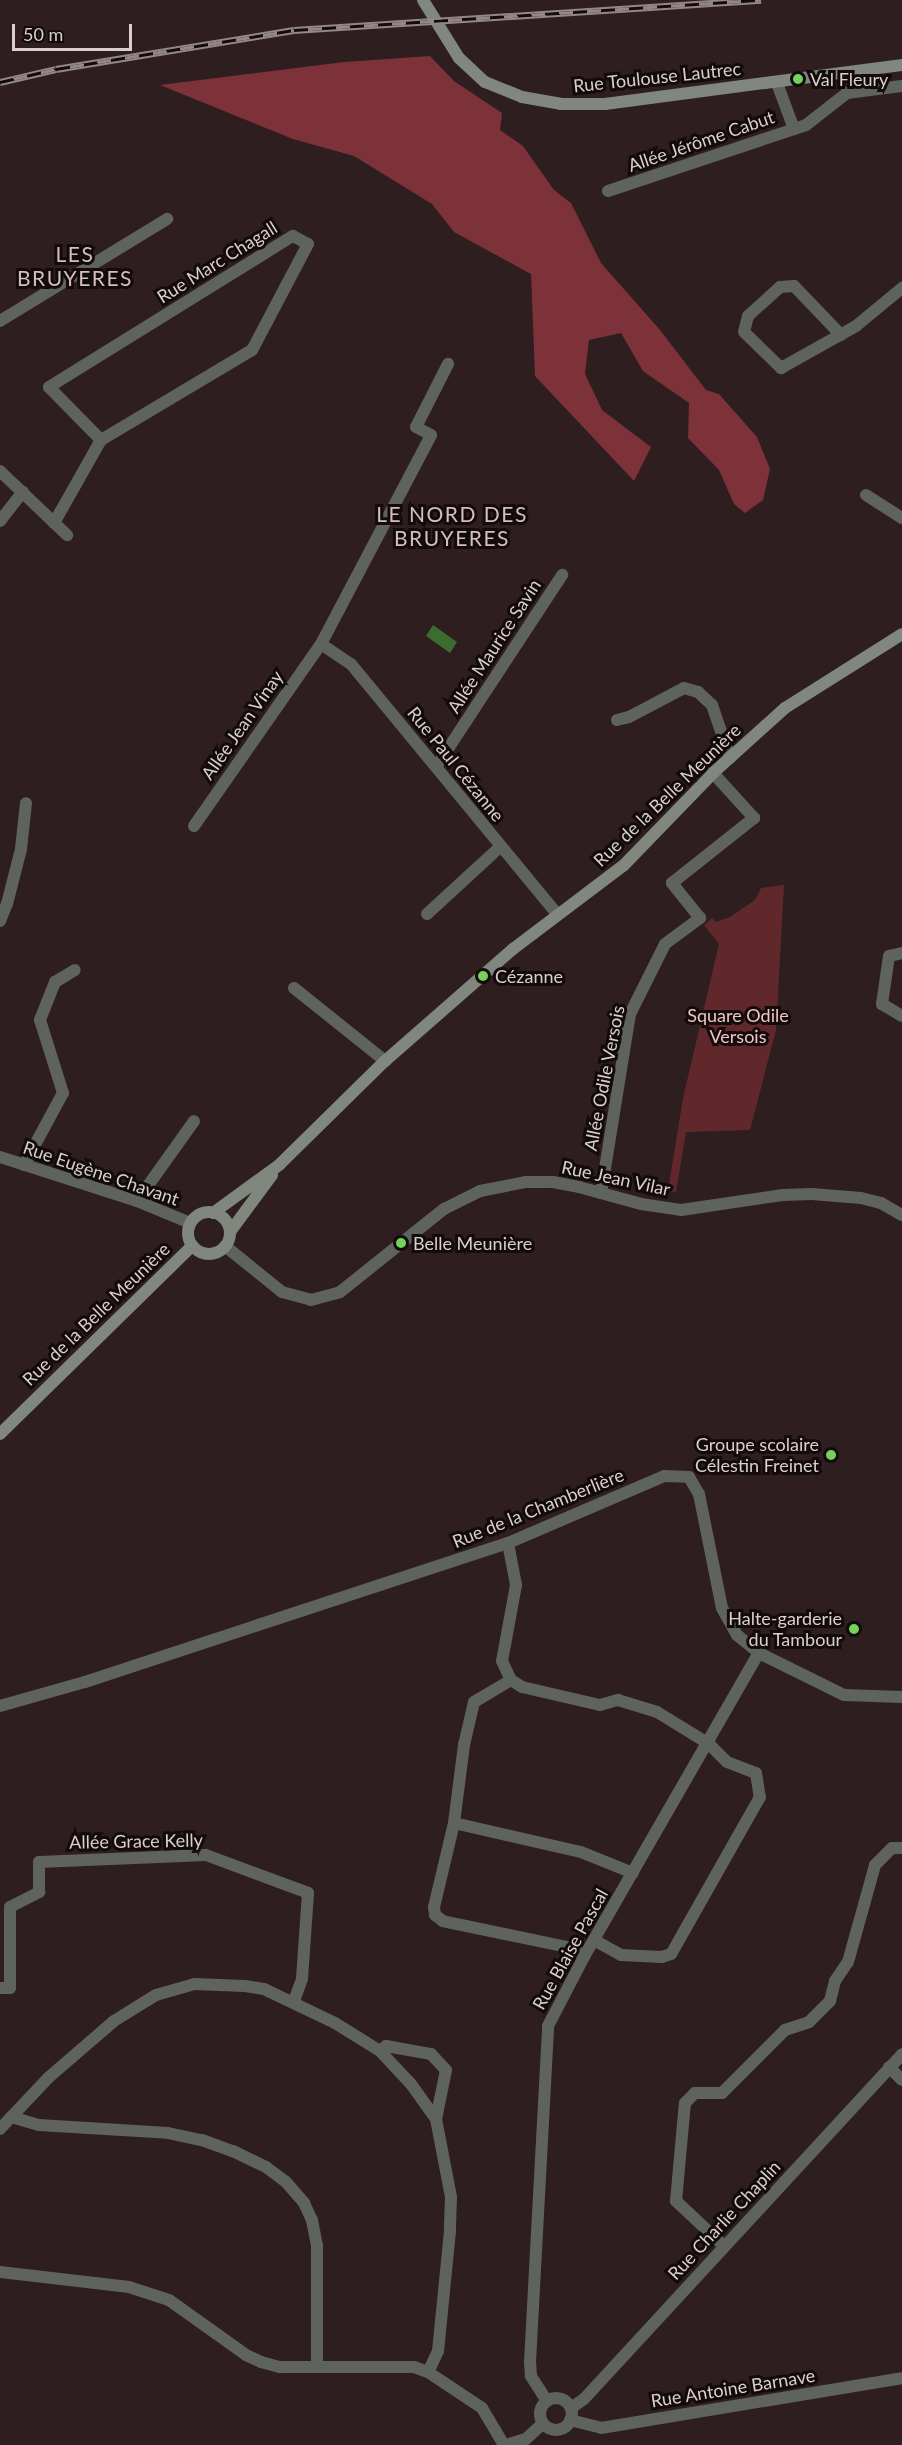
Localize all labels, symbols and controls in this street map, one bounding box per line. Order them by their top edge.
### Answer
scale bar [15,12,135,50]
text: 50 m [23,23,63,45]
street label: Rue Toulouse Lautrec [572,57,742,97]
place label: Val Fleury [810,68,888,90]
marker: Val Fleury [791,72,805,86]
street label: Allée Jérôme Cabut [625,106,777,176]
street label: Rue Marc Chagall [153,216,281,308]
district label: LES BRUYERES [17,241,133,291]
district label: LE NORD DES BRUYERES [376,501,528,551]
street label: Allée Maurice Savin [443,575,545,717]
street label: Allée Jean Vinay [196,666,288,784]
street label: Rue Paul Cézanne [403,702,509,826]
street label: Rue de la Belle Meunière [589,719,745,871]
place label: Cézanne [495,965,563,987]
marker: Cézanne [476,969,490,983]
street label: Allée Odile Versois [579,1003,629,1153]
park label: Square Odile Versois [687,1005,789,1048]
street label: Rue Eugène Chavant [20,1136,182,1210]
street label: Rue Jean Vilar [559,1156,673,1200]
place label: Belle Meunière [413,1232,532,1254]
marker: Belle Meunière [394,1236,408,1250]
street label: Rue de la Belle Meunière [18,1238,174,1390]
place label: Groupe scolaire Célestin Freinet [695,1434,819,1476]
marker: Groupe scolaire Célestin Freinet [824,1448,838,1462]
street label: Rue de la Chamberlière [449,1464,627,1552]
place label: Halte-garderie du Tambour [728,1608,842,1650]
marker: Halte-garderie du Tambour [847,1622,861,1636]
street label: Allée Grace Kelly [69,1829,203,1853]
street label: Rue Blaise Pascal [528,1885,612,2013]
street label: Rue Charlie Chaplin [663,2156,785,2284]
street label: Rue Antoine Barnave [649,2364,817,2412]

